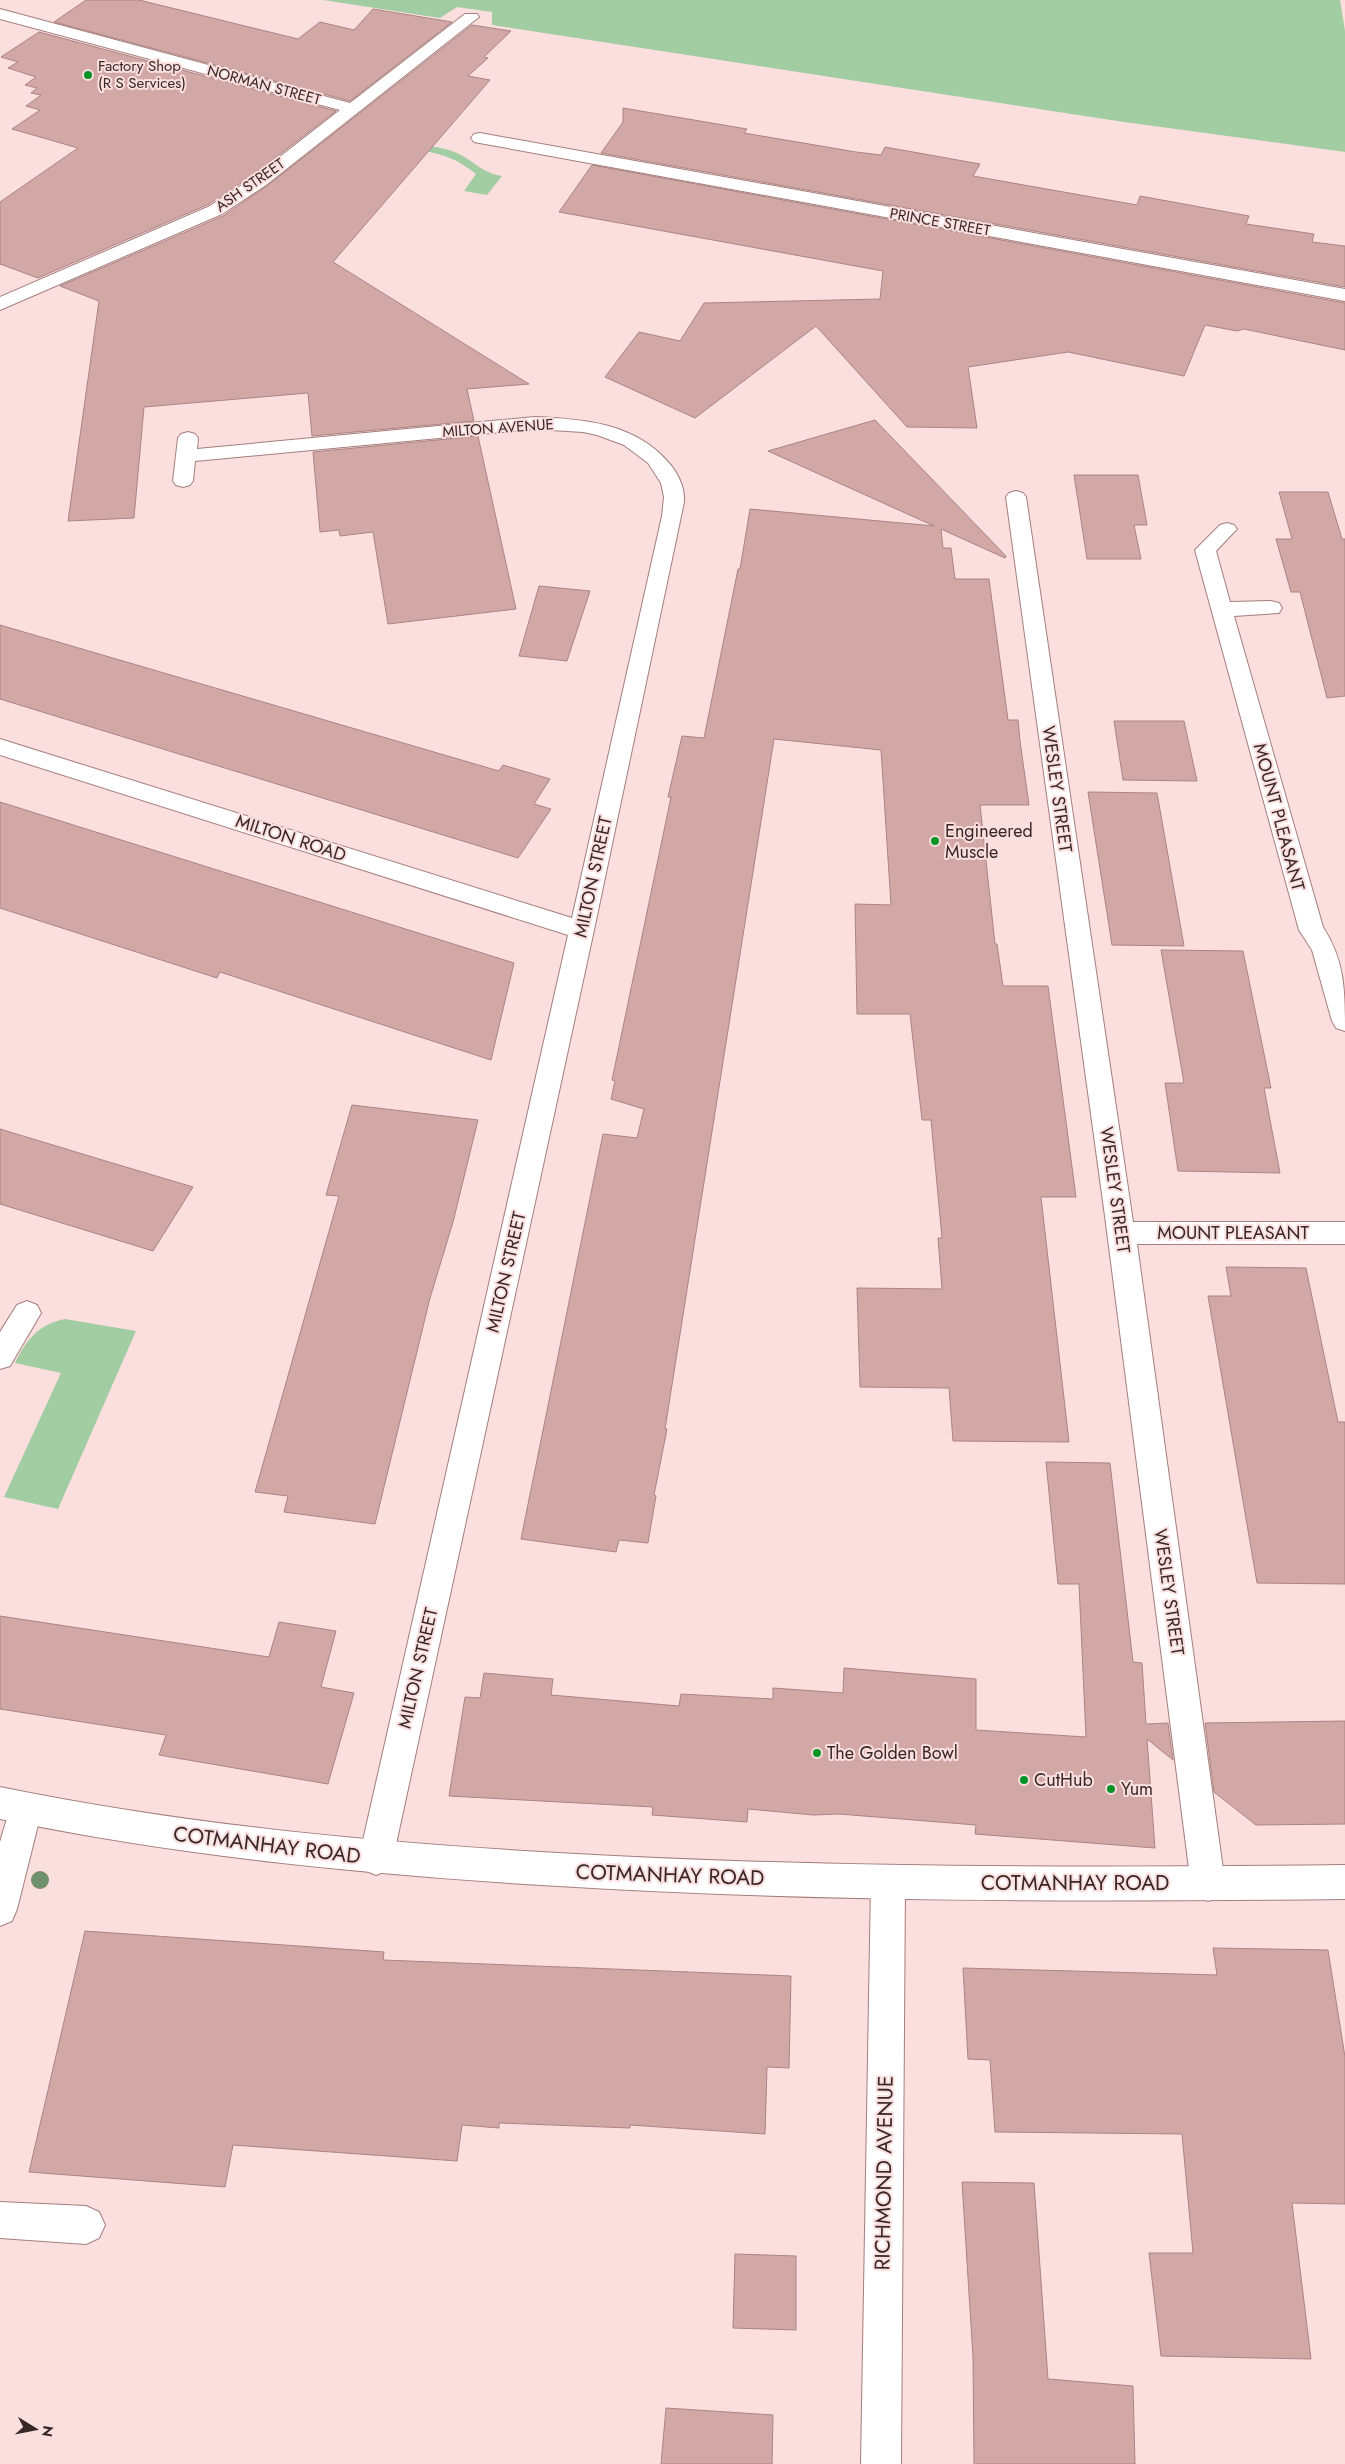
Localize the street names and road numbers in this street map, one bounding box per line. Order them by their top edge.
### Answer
street label: NORMAN STREET [205,59,323,111]
street label: ASH STREET [211,153,289,217]
street label: PRINCE STREET [888,202,992,242]
street label: MILTON AVENUE [442,413,554,443]
street label: WESLEY STREET [1035,724,1079,855]
street label: MOUNT PLEASANT [1247,740,1311,894]
street label: MILTON ROAD [232,808,350,868]
street label: MILTON STREET [567,813,619,940]
street label: WESLEY STREET [1093,1125,1137,1256]
street label: MILTON STREET [479,1208,533,1335]
street label: MOUNT PLEASANT [1157,1220,1309,1246]
street label: WESLEY STREET [1147,1527,1191,1658]
street label: MILTON STREET [391,1604,445,1731]
street label: COTMANHAY ROAD [172,1819,362,1871]
street label: COTMANHAY ROAD [575,1857,765,1893]
street label: COTMANHAY ROAD [981,1868,1169,1898]
street label: RICHMOND AVENUE [867,2075,901,2271]

